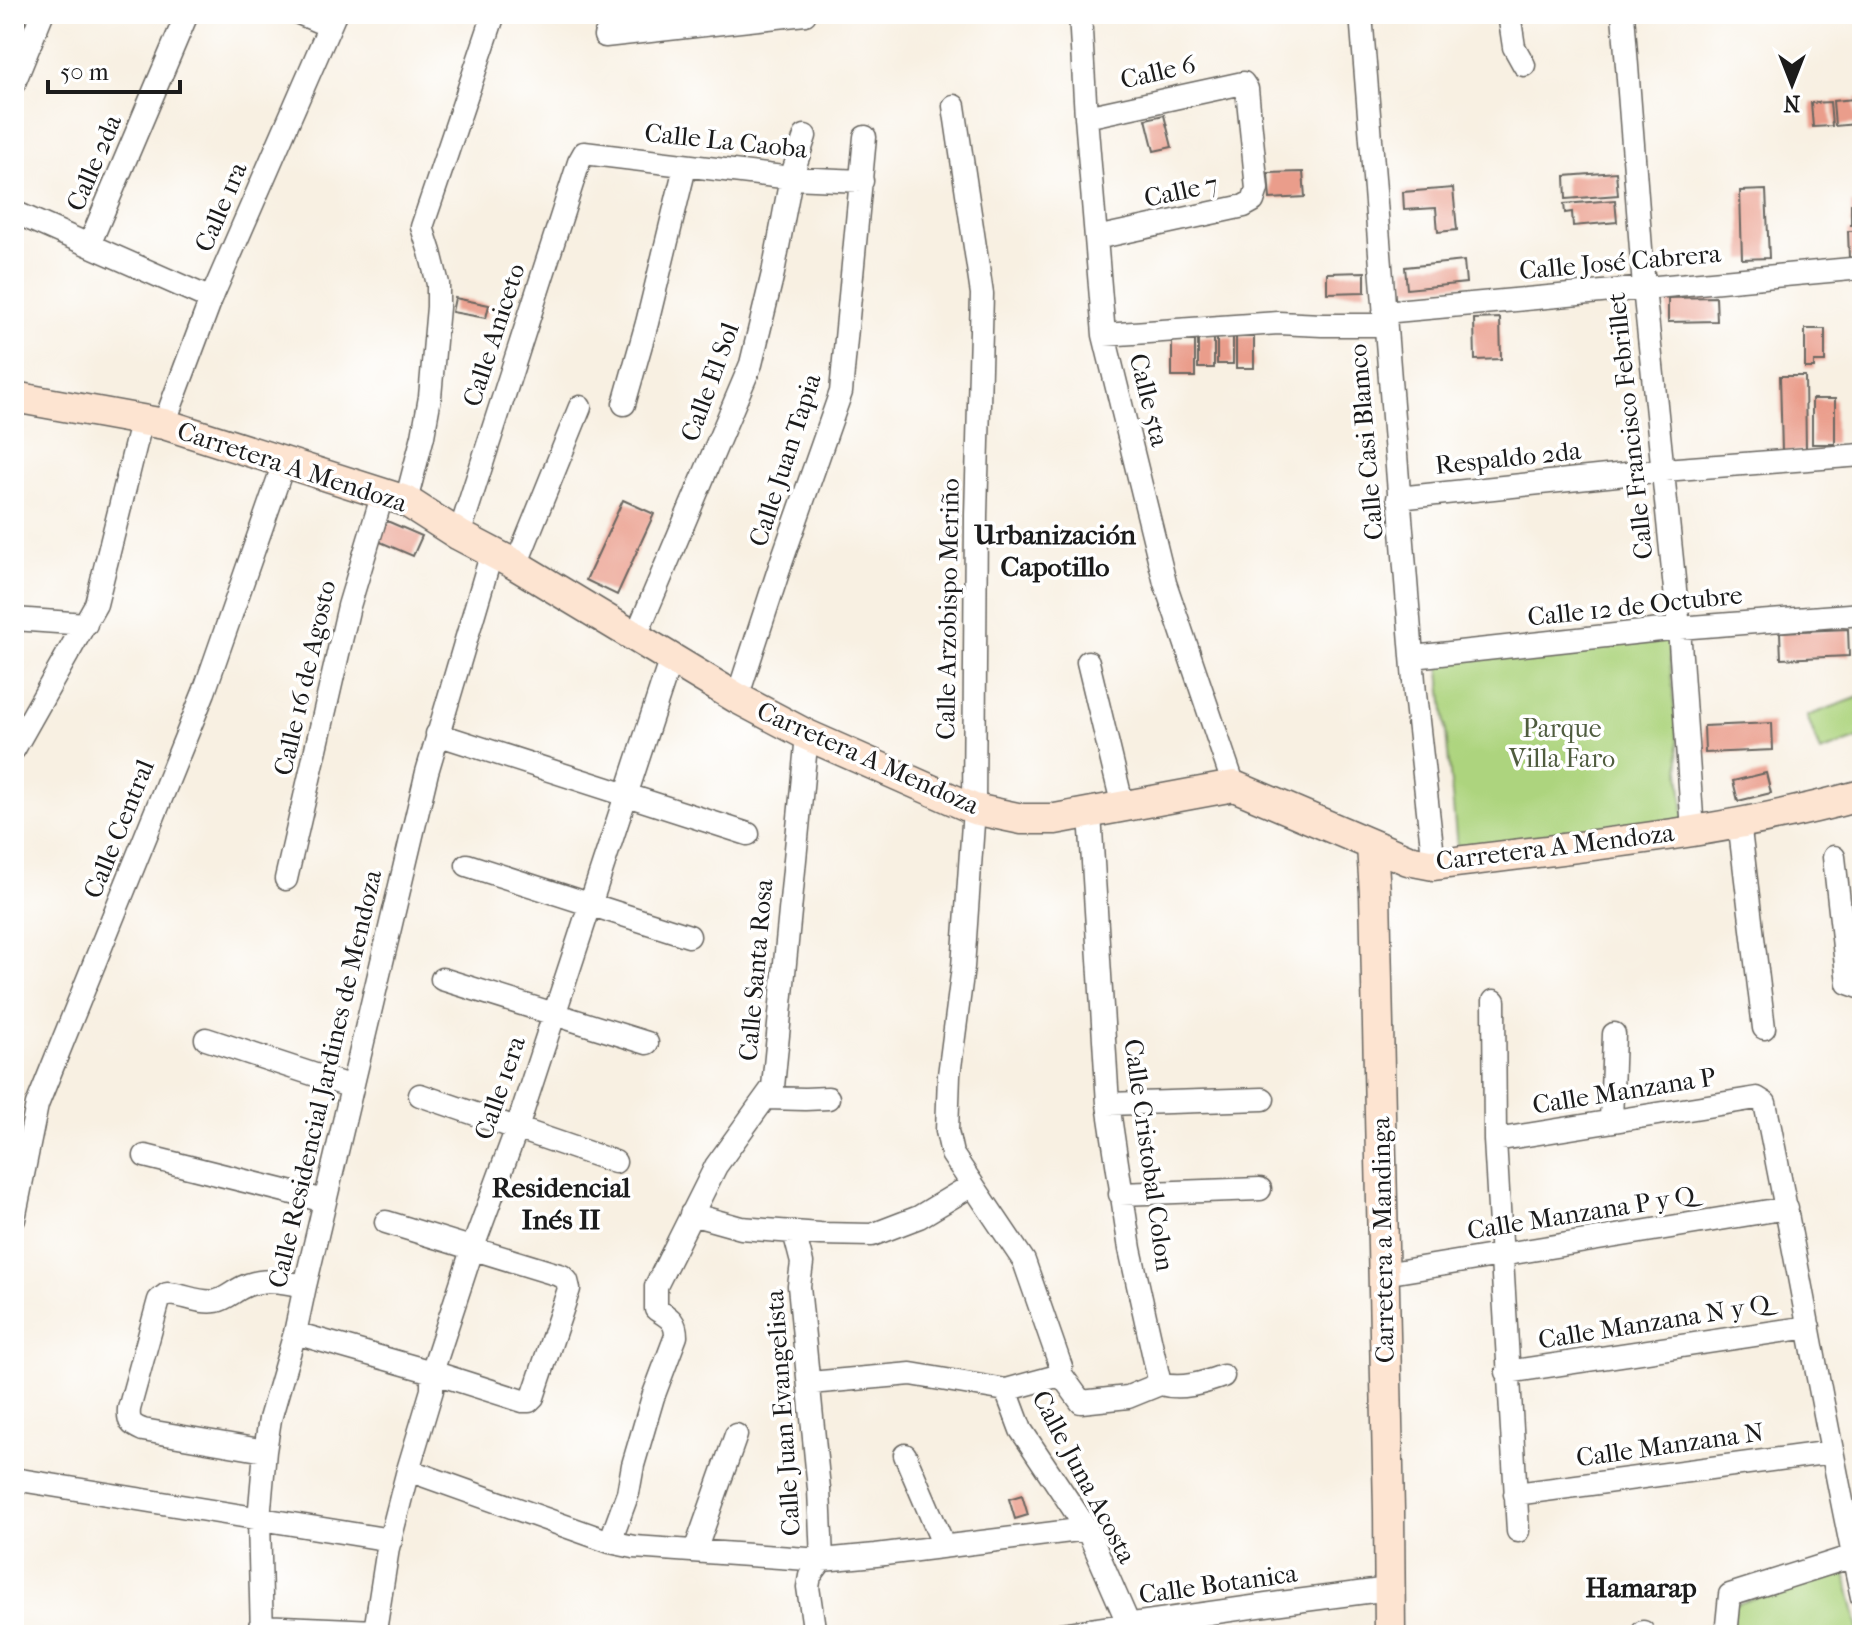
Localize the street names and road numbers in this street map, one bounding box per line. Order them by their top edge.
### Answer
street label: Calle 6 [1117,48,1200,96]
street label: Calle 2da [60,109,129,216]
street label: Calle La Caoba [643,117,810,165]
street label: Calle 1ra [188,157,254,257]
street label: Calle 7 [1141,168,1221,214]
street label: Calle José Cabrera [1518,238,1723,286]
street label: Calle Aniceto [456,260,532,410]
street label: Calle Francisco Febrillet [1600,290,1659,561]
street label: Calle El Sol [674,318,746,446]
street label: Calle Casi Blamco [1342,343,1390,541]
street label: Calle 5ta [1123,350,1176,451]
street label: Calle Juan Tapia [742,369,828,550]
street label: Carretera A Mendoza [173,415,412,519]
street label: Respaldo 2da [1433,435,1583,481]
street label: Calle Arzobispo Meriño [930,478,966,740]
street label: Calle 16 de Agosto [267,577,343,779]
street label: Calle 12 de Octubre [1526,579,1744,633]
street label: Carretera A Mendoza [752,695,985,821]
street label: Calle Central [77,755,161,903]
street label: Carretera A Mendoza [1434,817,1677,877]
street label: Calle Residencial Jardines de Mendoza [262,866,388,1291]
street label: Calle Santa Rosa [733,877,779,1062]
street label: Calle 1era [468,1031,532,1144]
street label: Calle Cristobal Colon [1117,1037,1181,1273]
street label: Calle Manzana P [1530,1061,1718,1121]
street label: Carretera a Mandinga [1365,1116,1401,1363]
street label: Calle Manzana P y Q [1465,1178,1705,1246]
street label: Calle Manzana N y Q [1536,1287,1780,1356]
street label: Calle Juan Evangelista [759,1288,807,1537]
street label: Calle Juna Acosta [1025,1385,1143,1570]
street label: Calle Manzana N [1574,1416,1766,1474]
street label: Calle Botanica [1137,1557,1300,1610]

